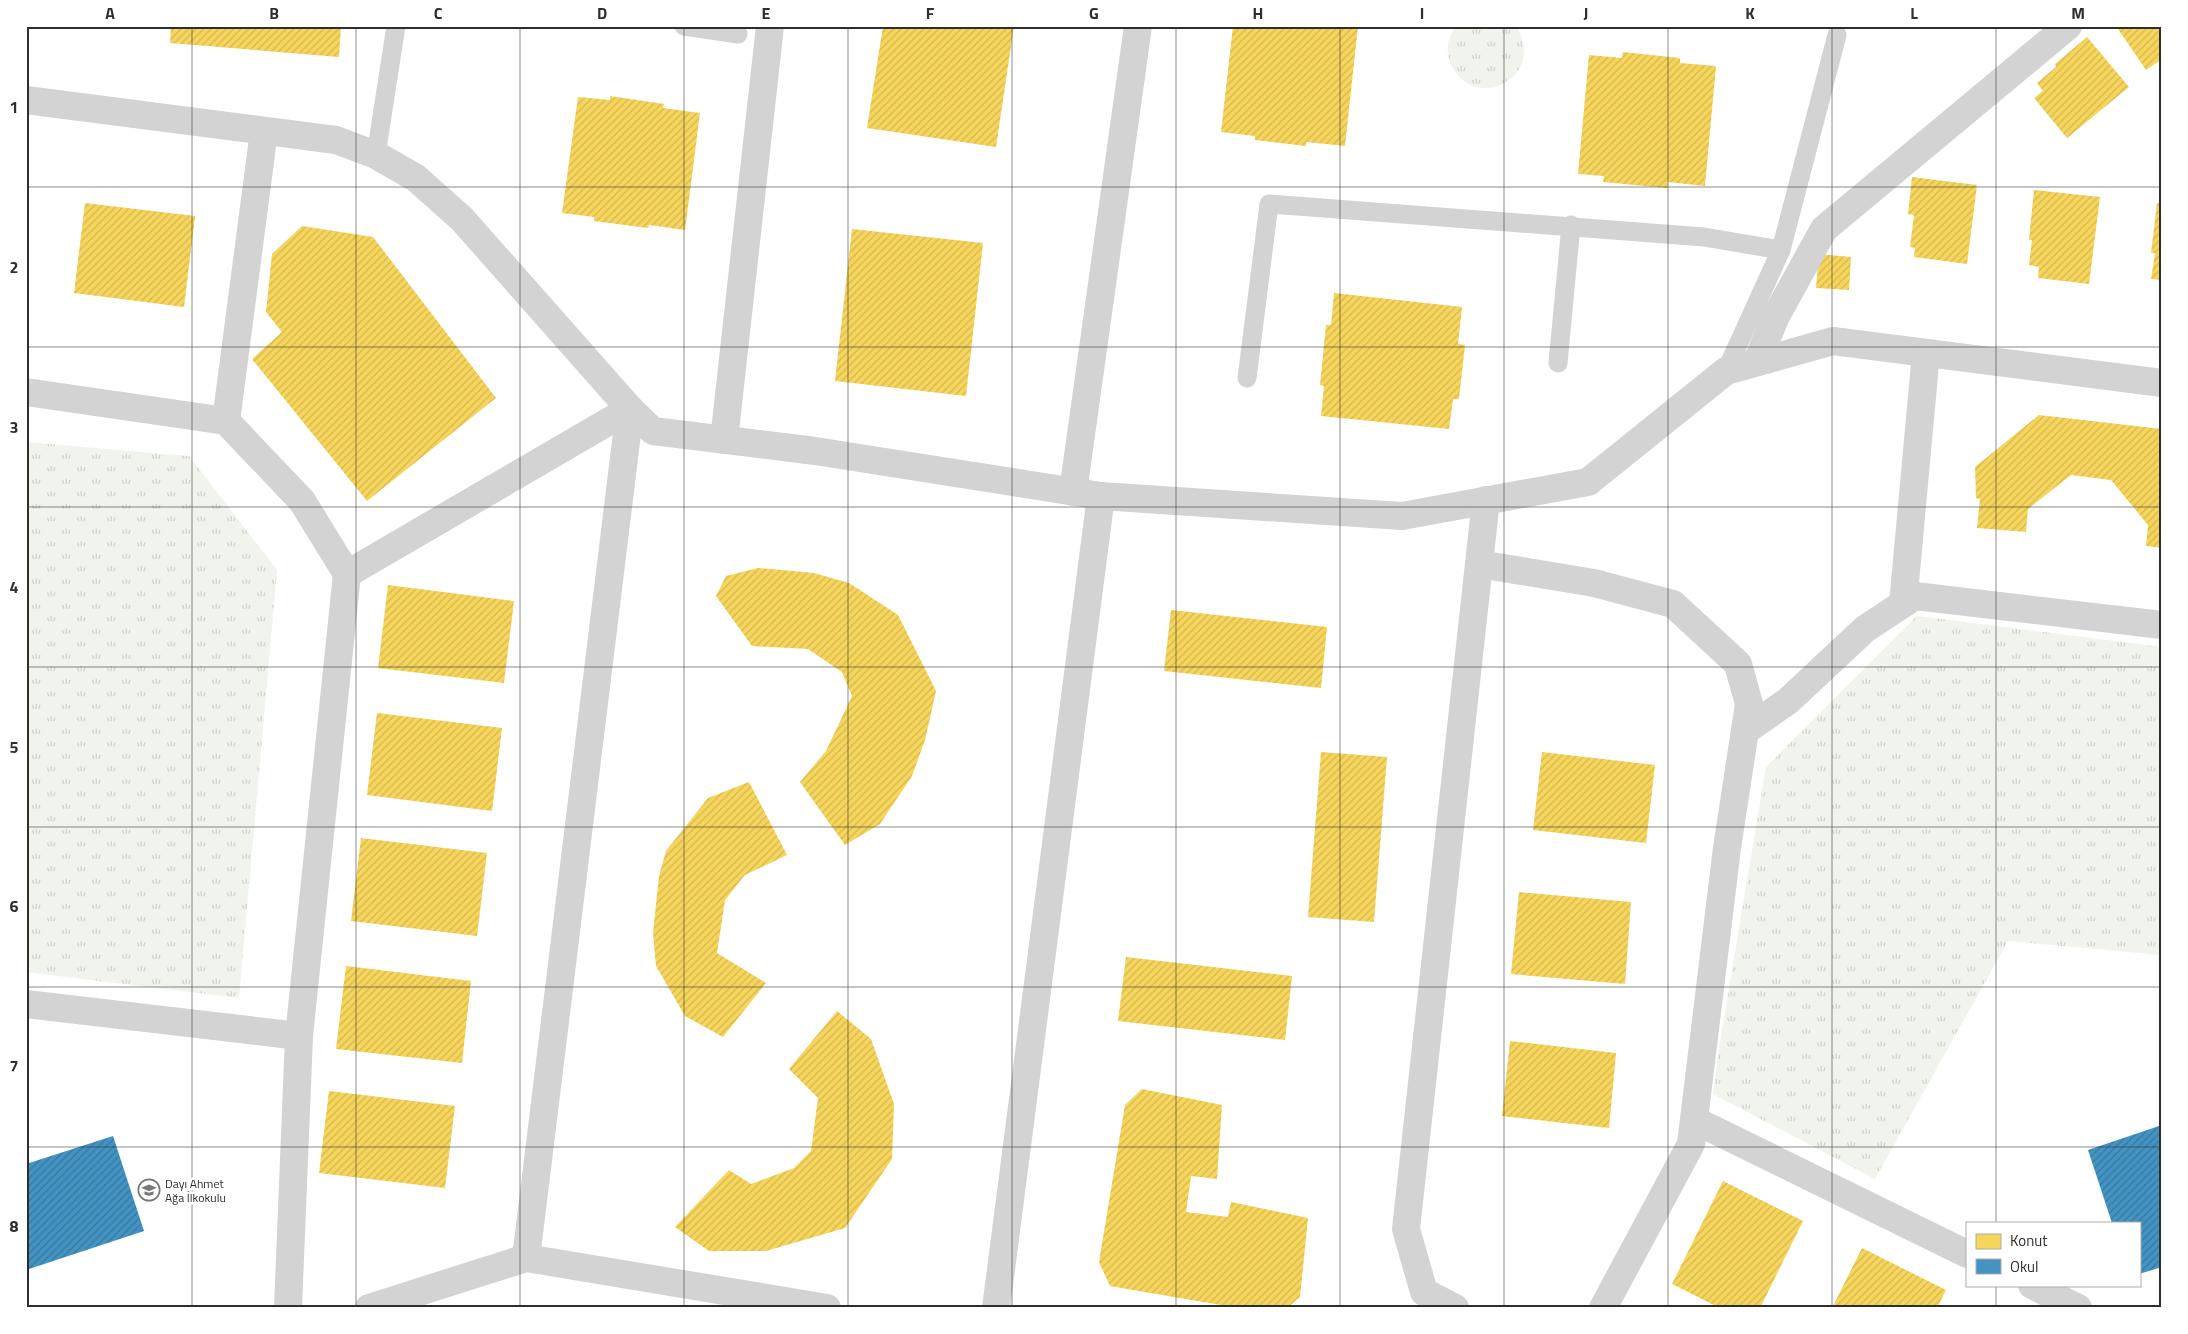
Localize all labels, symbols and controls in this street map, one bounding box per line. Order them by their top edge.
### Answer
text: A [105,1,115,25]
text: B [269,1,279,25]
text: C [434,1,443,25]
text: D [597,1,607,25]
text: E [762,1,771,25]
text: F [926,1,935,25]
text: G [1089,1,1099,25]
text: H [1253,1,1263,25]
text: I [1420,1,1424,25]
text: J [1584,1,1588,25]
text: K [1745,1,1755,25]
text: L [1910,1,1918,25]
text: M [2071,1,2085,25]
text: 1 [10,95,18,119]
text: 2 [10,255,18,279]
text: 3 [10,415,18,439]
text: 4 [10,575,19,599]
text: 5 [10,735,19,759]
text: 6 [10,894,19,918]
text: 7 [10,1054,18,1078]
place label: Dayı Ahmet Ağa İlkokulu [165,1174,226,1207]
school or university icon: Dayı Ahmet Ağa İlkokulu [137,1178,161,1202]
text: 8 [10,1214,19,1238]
legend [1966,1222,2140,1286]
text: Konut [2010,1229,2048,1252]
text: Okul [2010,1255,2039,1278]

